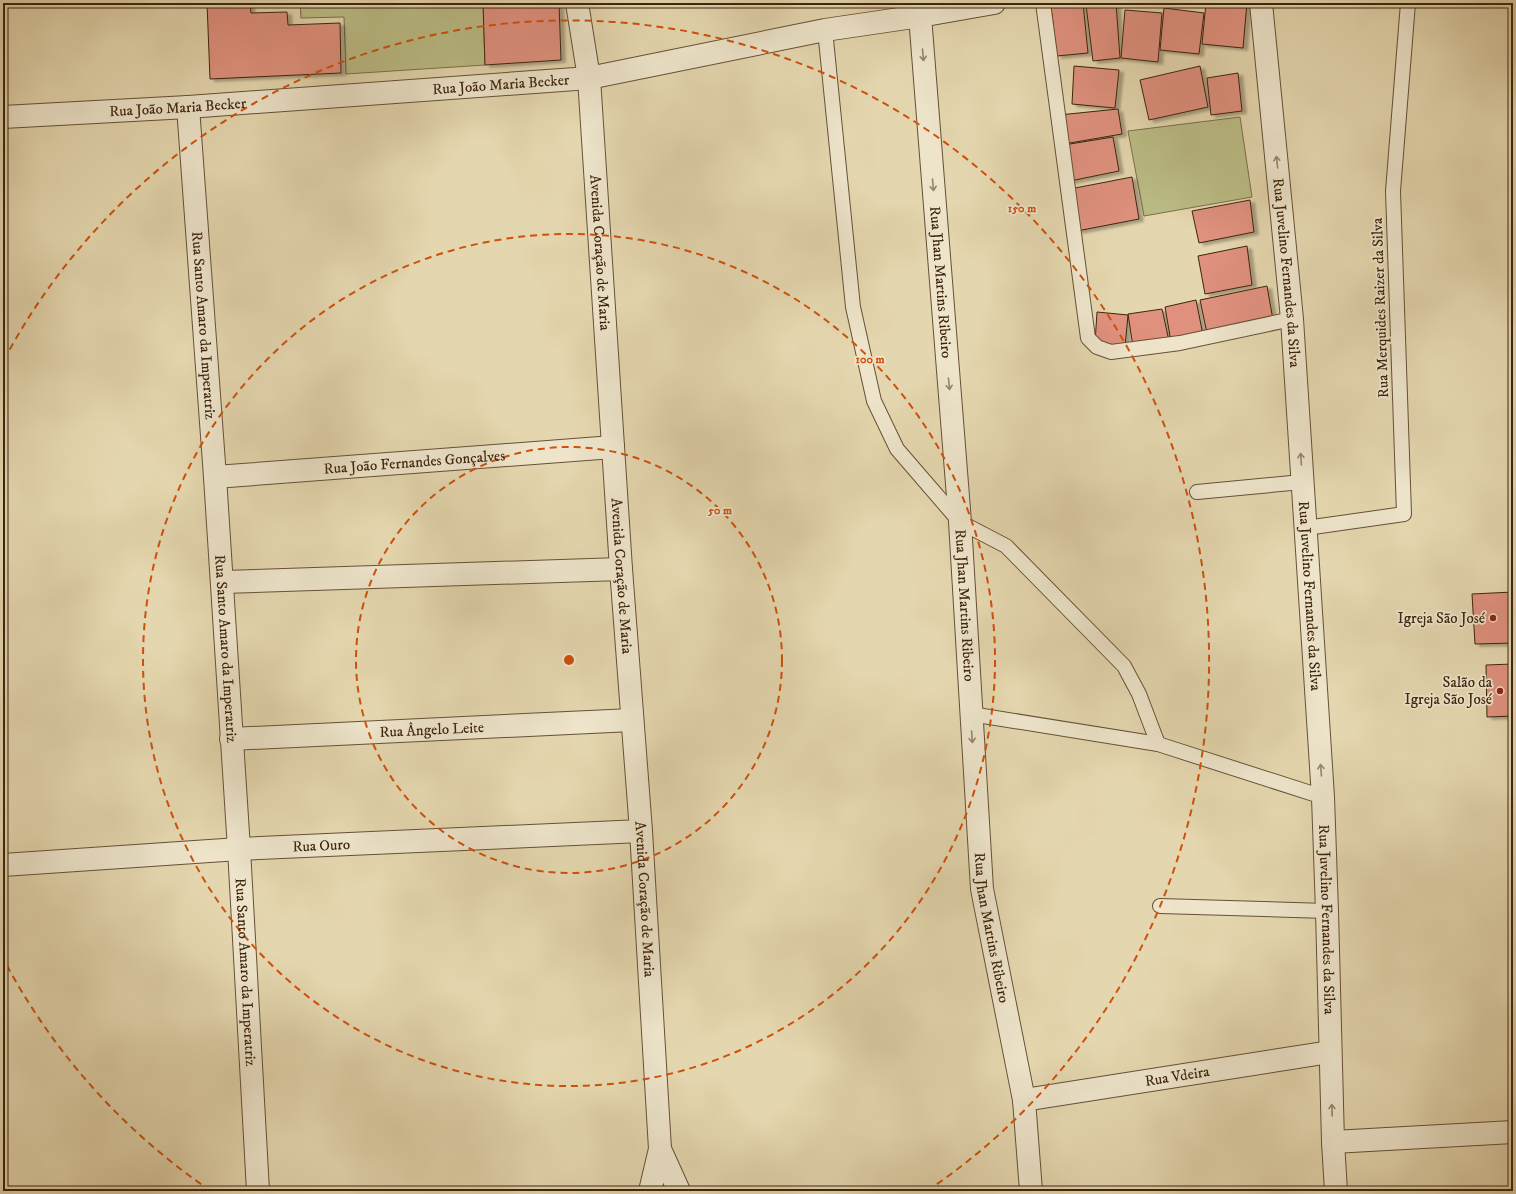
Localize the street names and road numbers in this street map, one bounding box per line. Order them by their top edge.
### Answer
street label: Rua João Maria Becker [432,70,570,99]
street label: Rua João Maria Becker [109,94,247,121]
street label: Avenida Coração de Maria [585,174,614,332]
street label: Rua Juvelino Fernandes da Silva [1268,177,1304,369]
street label: Rua Jhan Martins Ribeiro [925,205,956,359]
street label: Rua Merquides Raizer da Silva [1368,217,1393,398]
street label: Rua Santo Amaro da Imperatriz [187,231,220,421]
street label: Rua João Fernandes Gonçalves [323,446,506,479]
street label: Avenida Coração de Maria [606,497,637,655]
street label: Rua Juvelino Fernandes da Silva [1294,500,1325,692]
street label: Rua Jhan Martins Ribeiro [950,529,979,682]
street label: Rua Santo Amaro da Imperatriz [210,554,241,744]
street label: Rua Ângelo Leite [379,718,485,742]
street label: Avenida Coração de Maria [630,820,659,978]
street label: Rua Juvelino Fernandes da Silva [1314,824,1339,1015]
street label: Rua Ouro [292,835,351,857]
street label: Rua Jhan Martins Ribeiro [970,852,1013,1005]
street label: Rua Santo Amaro da Imperatriz [231,877,260,1067]
street label: Rua Vdeira [1144,1062,1211,1091]

